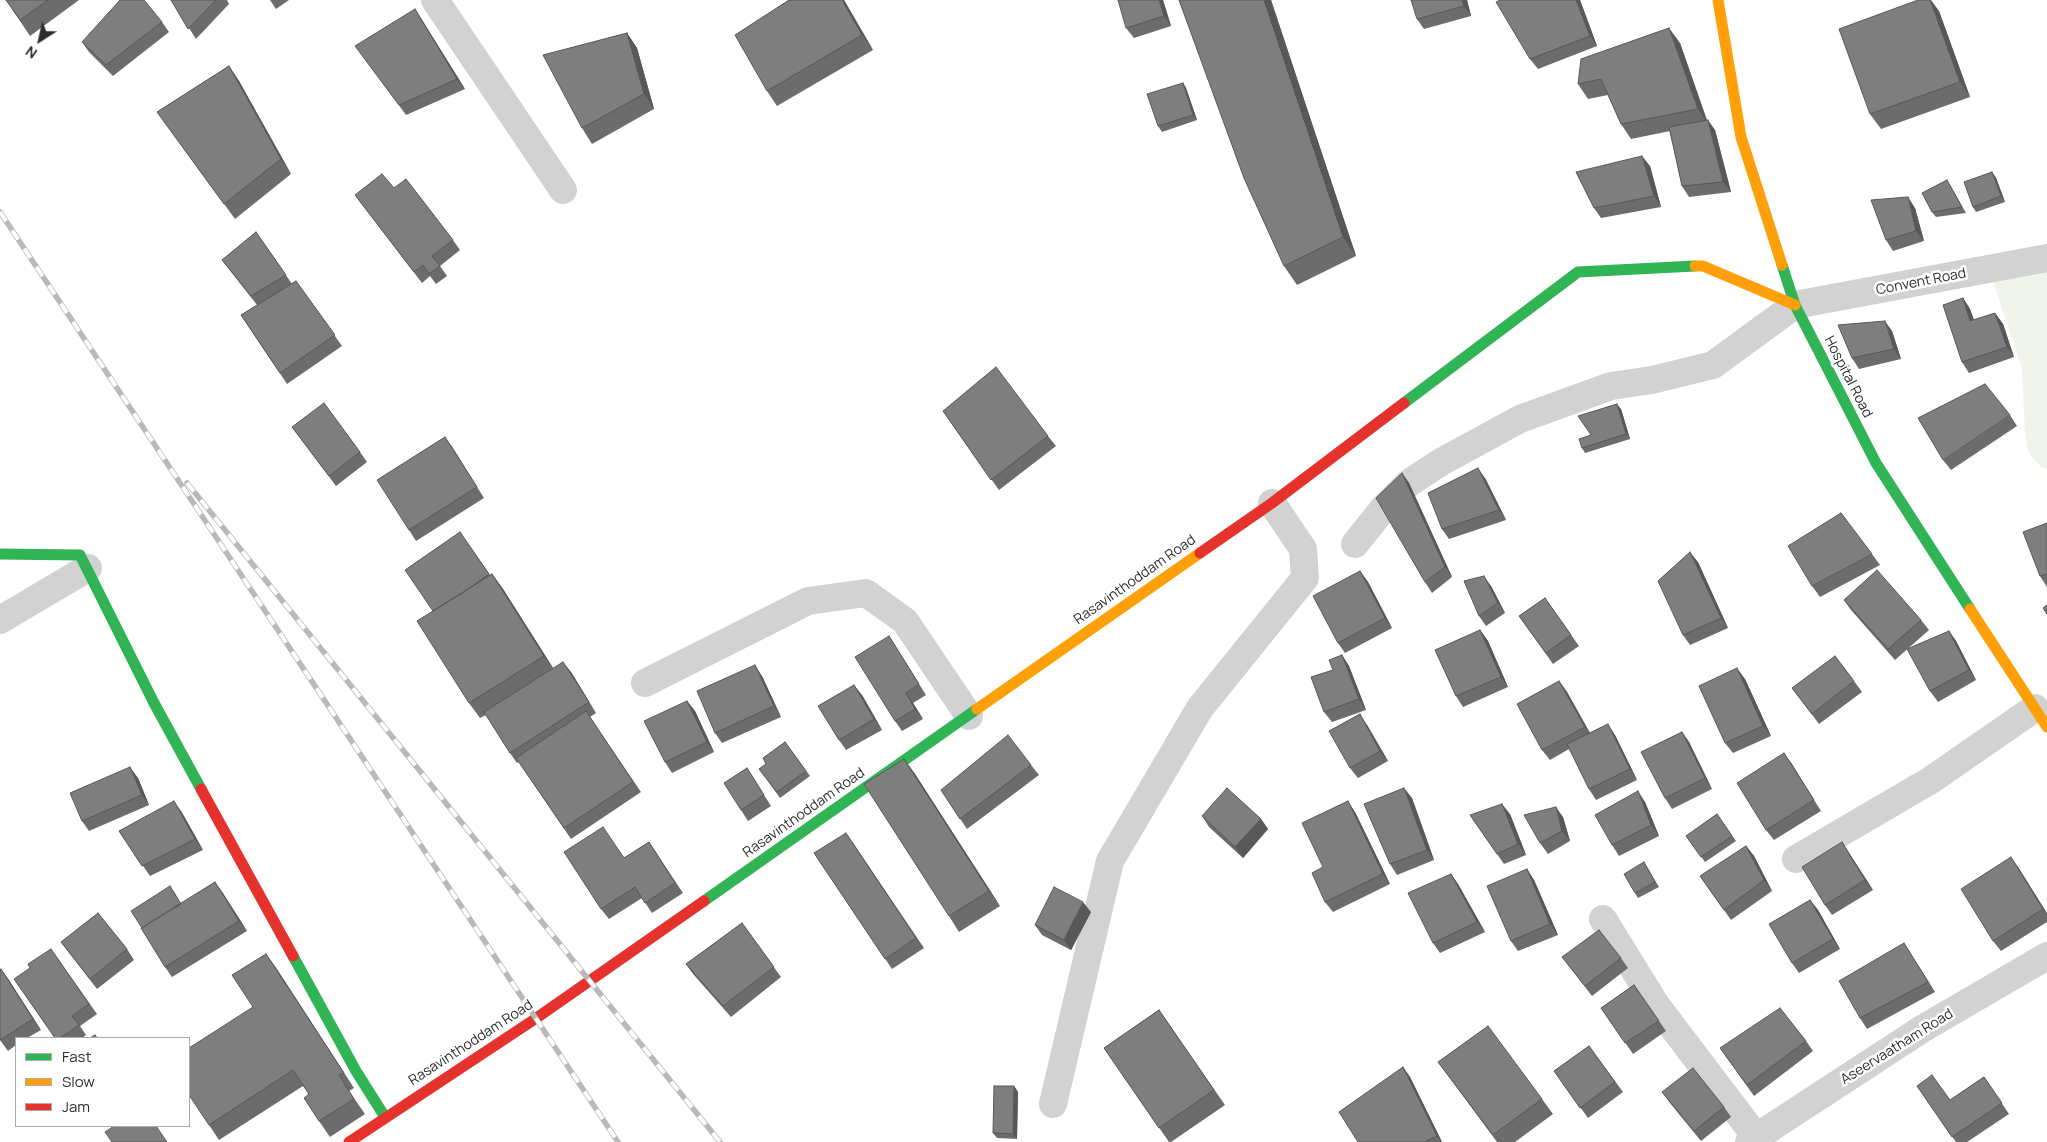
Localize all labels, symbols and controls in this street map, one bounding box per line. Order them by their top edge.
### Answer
north arrow [15,15,65,65]
text: N [22,42,41,63]
street label: Convent Road [1875,265,1967,299]
street label: Hospital Road [1820,333,1876,421]
street label: Rasavinthoddam Road [1071,532,1199,628]
street label: Rasavinthoddam Road [740,765,868,861]
street label: Rasavinthoddam Road [406,997,536,1089]
street label: Aseervaatham Road [1838,1006,1956,1088]
legend [15,1037,190,1127]
text: Fast [62,1046,91,1067]
text: Slow [62,1071,95,1092]
text: Jam [62,1096,90,1117]

